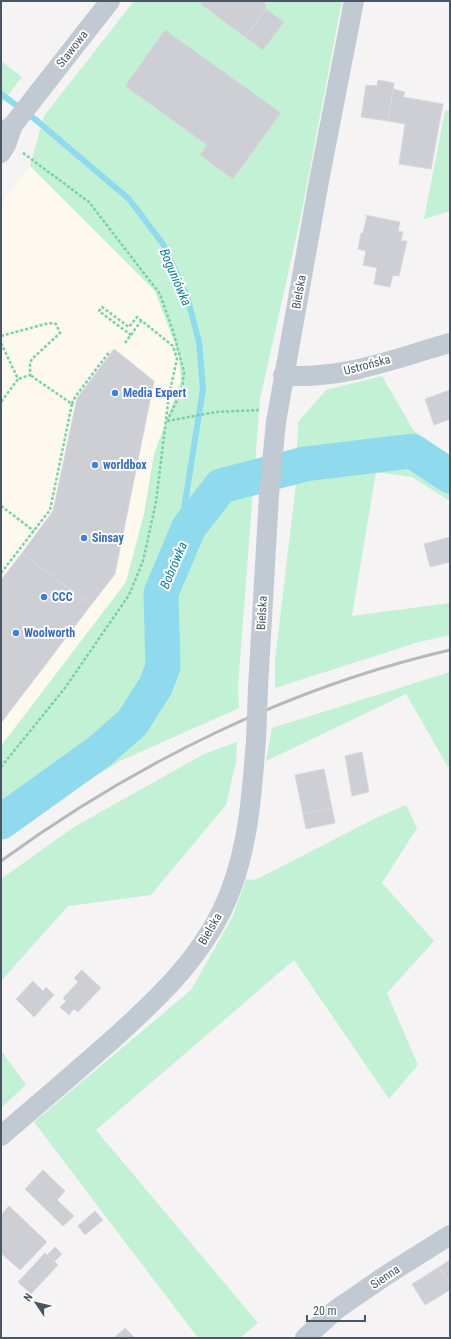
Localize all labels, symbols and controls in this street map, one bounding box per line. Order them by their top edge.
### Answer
street label: Stawowa [53,28,91,70]
water label: Boguniówka [157,246,194,308]
street label: Bielska [289,274,309,310]
street label: Ustrońska [342,352,392,378]
place label: Media Expert [123,386,186,400]
marker: Media Expert [110,388,120,398]
place label: worldbox [103,458,147,472]
marker: worldbox [90,460,100,470]
place label: Sinsay [92,531,124,545]
marker: Sinsay [79,533,89,543]
water label: Bobrówka [157,540,190,591]
place label: CCC [52,590,73,604]
marker: CCC [39,592,49,602]
street label: Bielska [254,595,270,630]
place label: Woolworth [24,626,75,640]
marker: Woolworth [11,628,21,638]
street label: Bielska [195,910,225,947]
street label: Sienna [368,1262,402,1292]
north arrow [16,1283,56,1323]
text: N [21,1291,36,1304]
scale bar [307,1297,365,1323]
text: 20 m [313,1304,337,1318]

